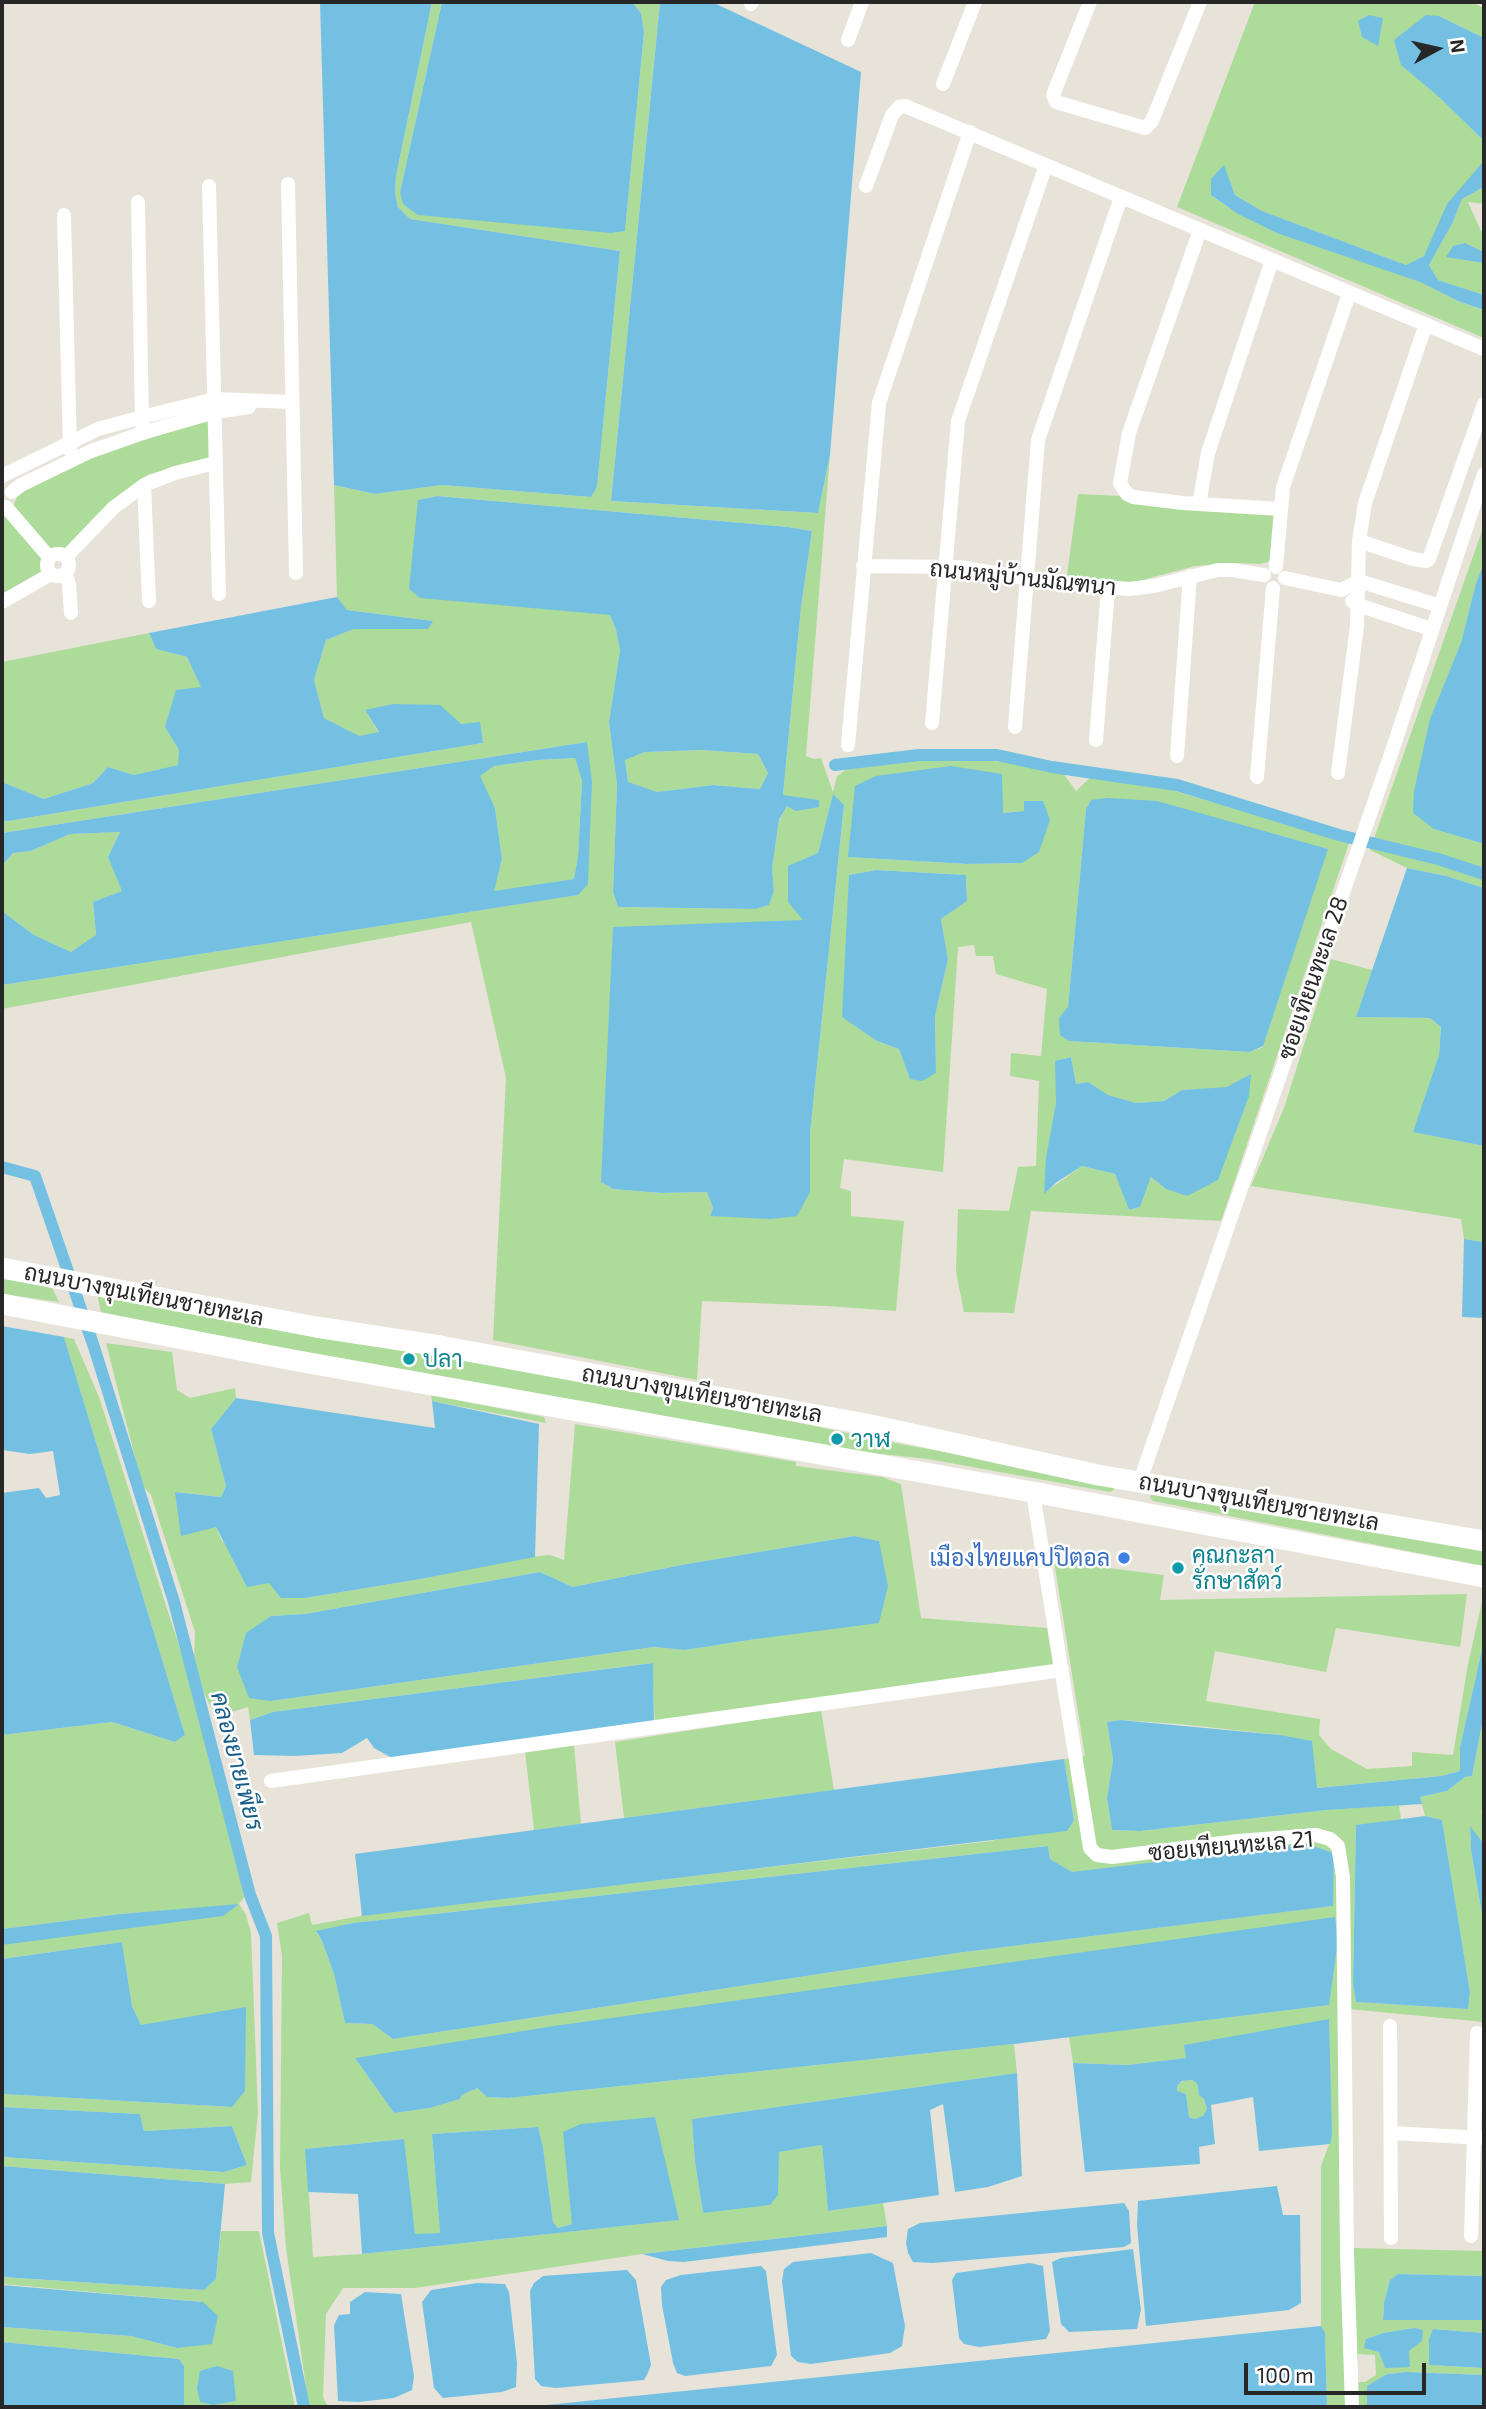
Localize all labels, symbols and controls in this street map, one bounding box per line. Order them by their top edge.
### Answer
north arrow [1402,14,1472,84]
text: N [1446,38,1471,54]
street label: ถนนหมู่บ้านมัณฑนา [928,554,1118,602]
street label: ซอยเทียนทะเล 28 [1272,893,1354,1063]
street label: ถนนบางขุนเทียนชายทะเล [22,1258,266,1332]
place label: ปลา [423,1345,463,1373]
marker: ปลา [401,1351,417,1367]
street label: ถนนบางขุนเทียนชายทะเล [580,1359,824,1429]
place label: วาฬ [851,1425,890,1453]
marker: วาฬ [829,1431,845,1447]
street label: ถนนบางขุนเทียนชายทะเล [1137,1467,1381,1537]
place label: คุณกะลา รักษาสัตว์ [1192,1541,1282,1595]
place label: เมืองไทยแคปปิตอล [929,1544,1110,1572]
marker: เมืองไทยแคปปิตอล [1116,1550,1132,1566]
marker: คุณกะลา รักษาสัตว์ [1170,1560,1186,1576]
water label: คลองยายเพียร [205,1688,269,1834]
street label: ซอยเทียนทะเล 21 [1147,1825,1315,1867]
scale bar [1248,2350,1430,2394]
text: 100 m [1257,2362,1314,2387]

